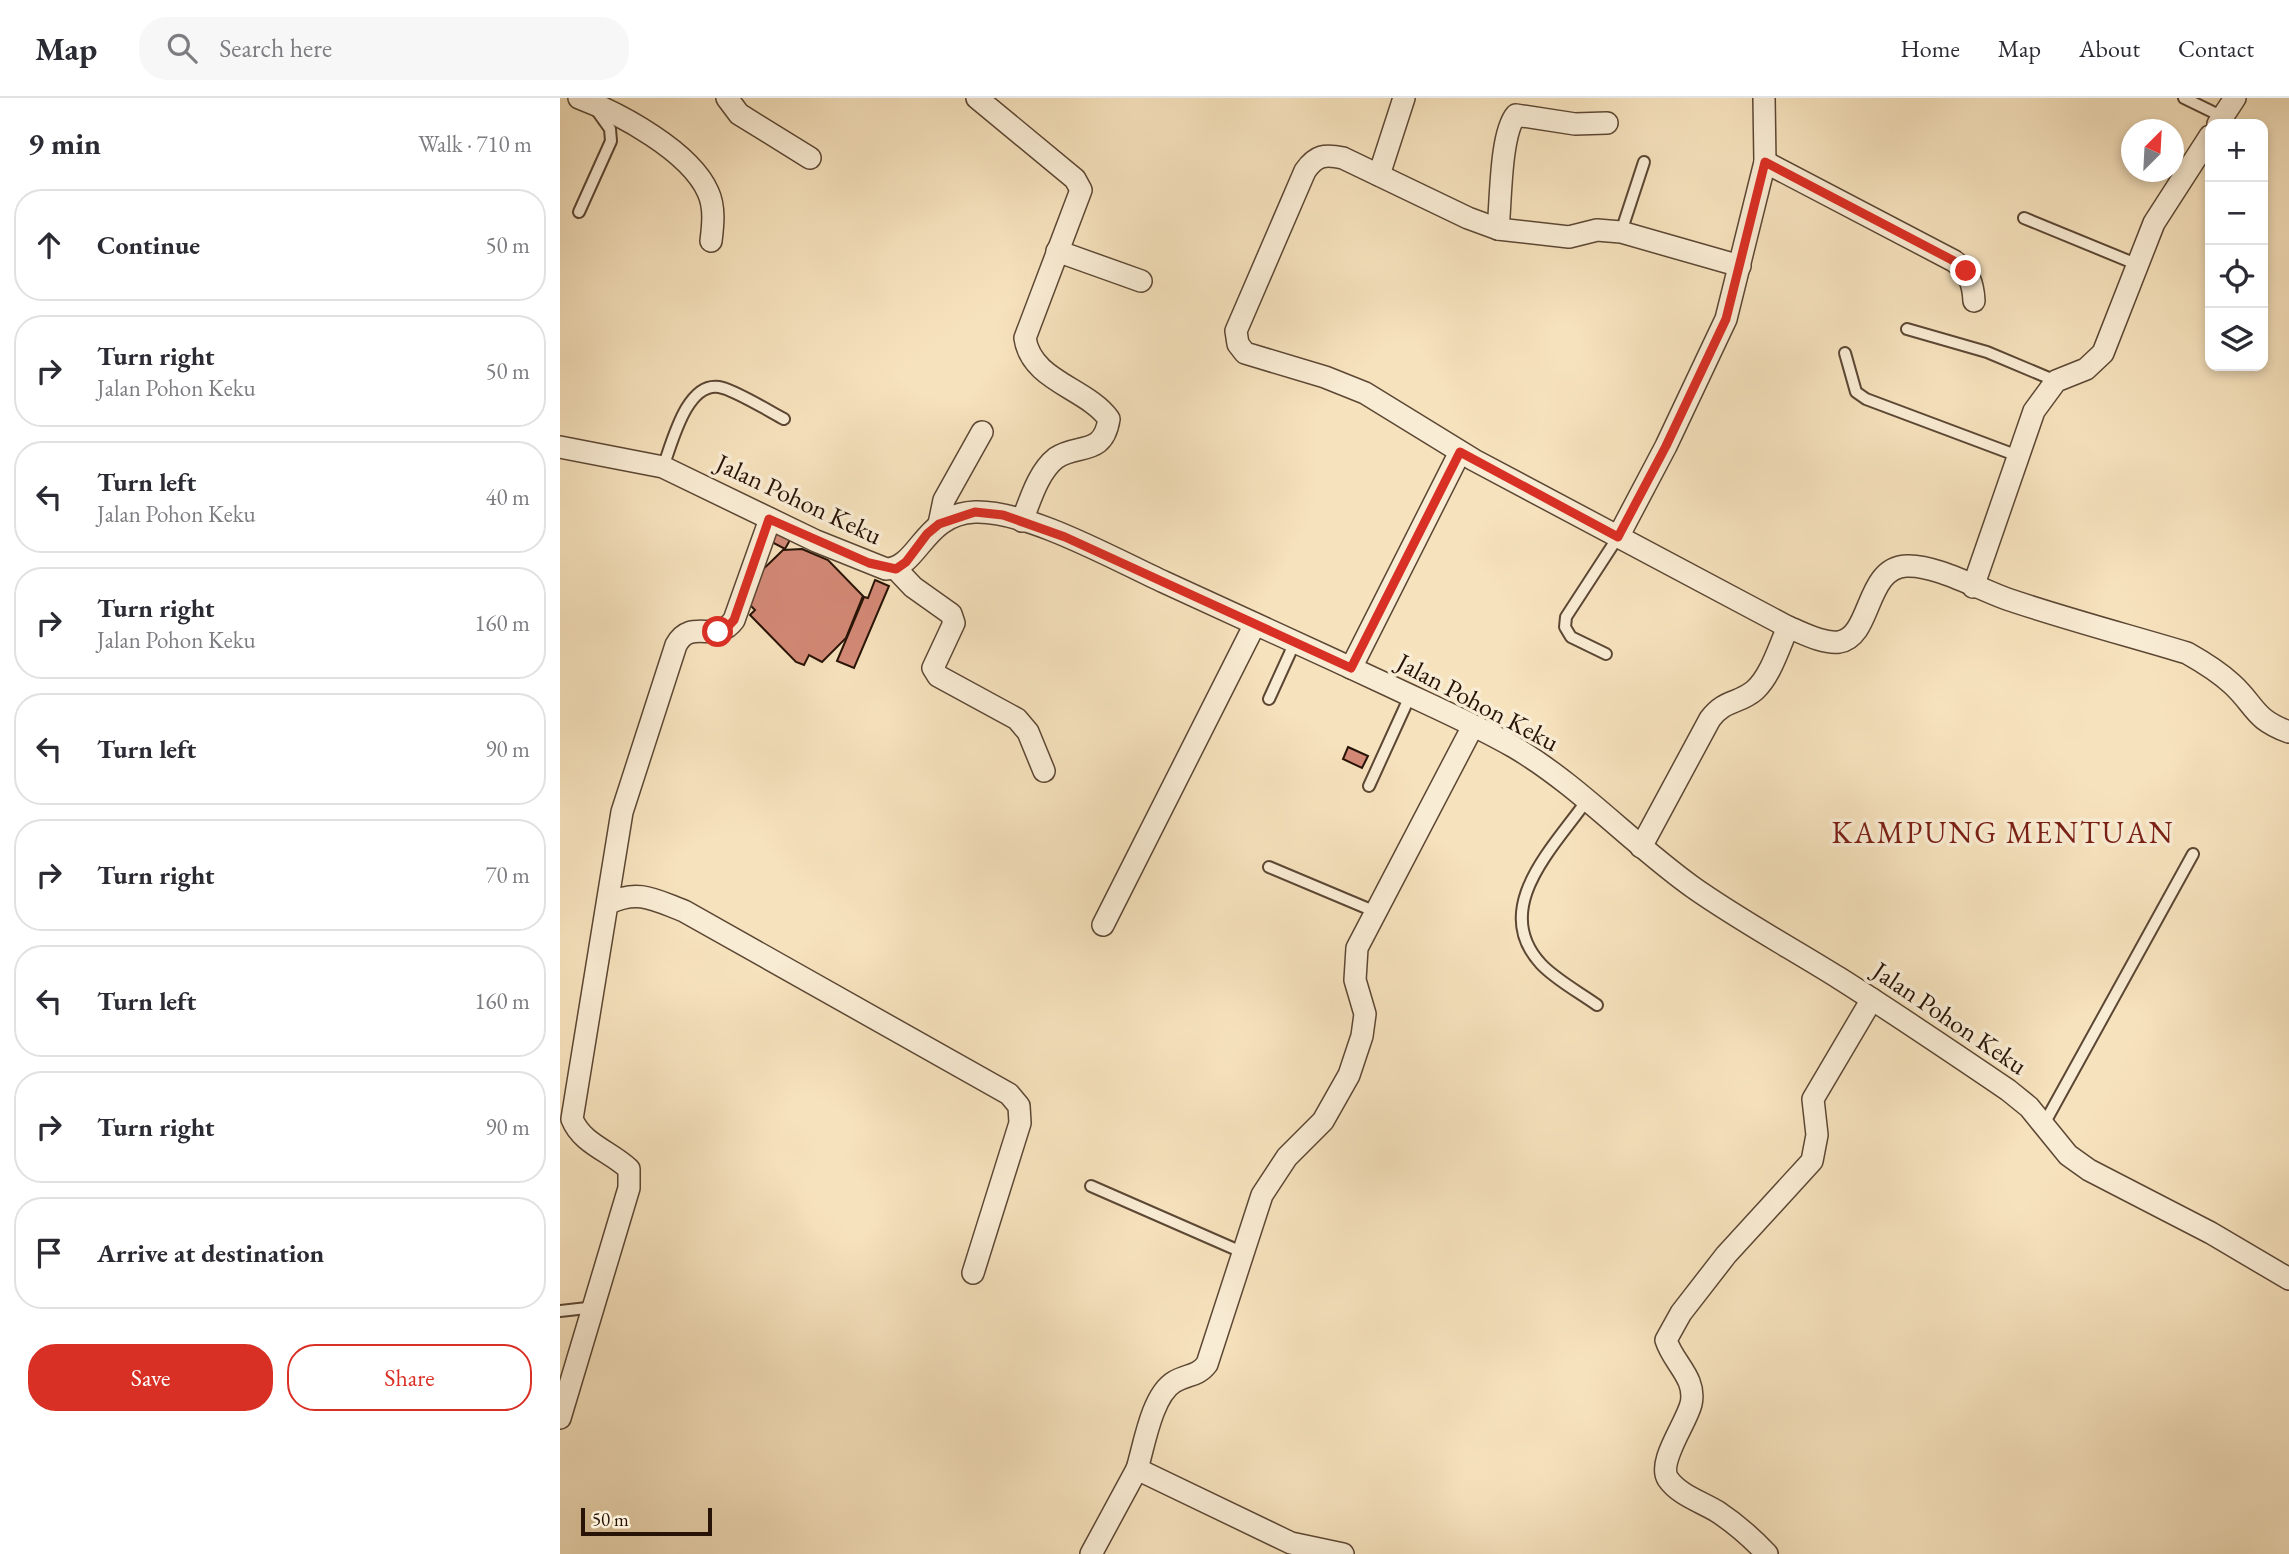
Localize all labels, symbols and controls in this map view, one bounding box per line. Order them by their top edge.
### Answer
search box [139,17,629,80]
text: Map [35,27,97,70]
icon: search [163,29,201,67]
text: Search here [219,31,332,65]
text: Home [1900,33,1960,64]
text: Map [1998,33,2041,64]
text: About [2079,33,2140,64]
text: Contact [2178,33,2254,64]
north arrow [2121,119,2184,182]
map controls [2205,119,2268,371]
button: + [2205,119,2268,182]
text: 9 min [28,124,101,163]
text: Walk · 710 m [418,129,532,159]
button: − [2205,182,2268,245]
icon: ahead [30,226,68,264]
text: Continue [97,228,200,262]
text: 50 m [485,230,530,260]
button: locate [2205,245,2268,308]
route end [1950,255,1981,286]
button: layers [2205,308,2268,371]
text: Turn right [97,339,215,373]
icon: right [30,352,68,390]
text: 50 m [485,356,530,386]
text: Jalan Pohon Keku [97,373,256,403]
street label: Jalan Pohon Keku [709,445,888,552]
text: Turn left [97,465,196,499]
icon: left [30,478,68,516]
text: 40 m [485,482,530,512]
text: Jalan Pohon Keku [97,499,256,529]
text: Turn right [97,591,215,625]
icon: right [30,604,68,642]
text: 160 m [474,608,530,638]
route start [702,616,733,647]
text: Jalan Pohon Keku [97,625,256,655]
street label: Jalan Pohon Keku [1389,644,1565,759]
icon: left [30,730,68,768]
text: Turn left [97,732,196,766]
text: 90 m [485,734,530,764]
district label: KAMPUNG MENTUAN [1831,813,2175,852]
icon: right [30,856,68,894]
text: Turn right [97,858,215,892]
text: 70 m [485,860,530,890]
street label: Jalan Pohon Keku [1865,953,2034,1082]
icon: left [30,982,68,1020]
text: Turn left [97,984,196,1018]
text: 160 m [474,986,530,1016]
icon: right [30,1108,68,1146]
text: Turn right [97,1110,215,1144]
text: 90 m [485,1112,530,1142]
icon: arrive [30,1234,68,1272]
text: Arrive at destination [97,1236,324,1270]
button: Save [28,1344,273,1411]
button: Share [287,1344,532,1411]
scale bar [581,1505,712,1537]
text: 50 m [592,1507,629,1532]

